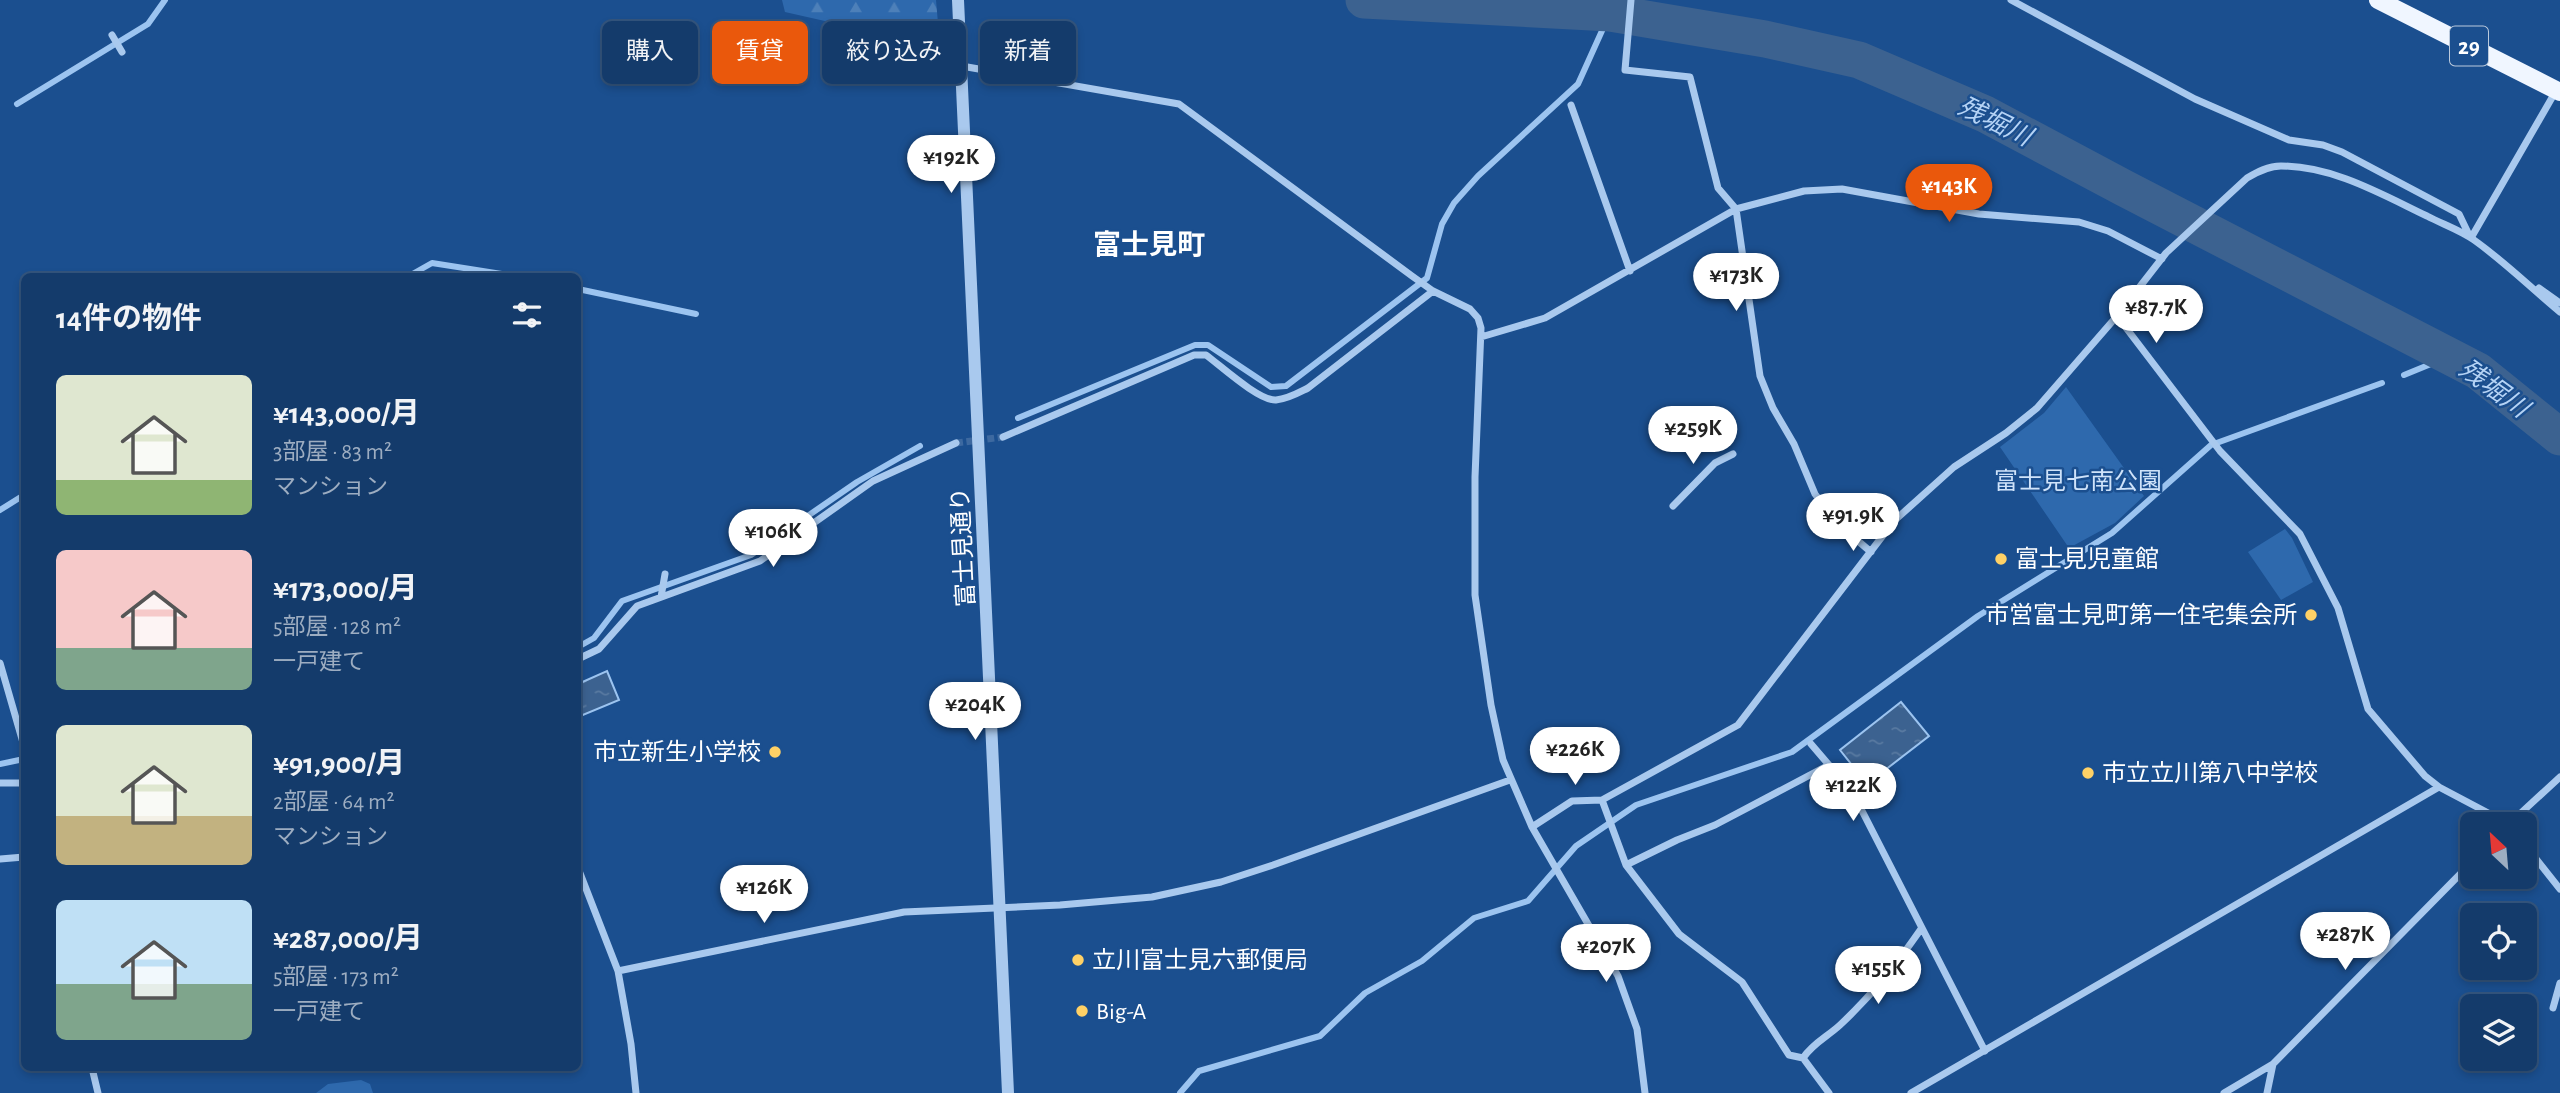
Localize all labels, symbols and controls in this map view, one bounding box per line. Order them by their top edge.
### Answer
chip: 購入 [602,21,698,84]
chip: 賃貸 [712,21,808,84]
chip: 絞り込み [822,21,966,84]
chip: 新着 [980,21,1076,84]
road number: 29 [2450,26,2488,66]
water label: 残堀川 [1954,91,2039,152]
pin: ¥192K [902,136,1000,195]
text: ¥192K [923,146,979,169]
pin: ¥143K [1900,164,1998,224]
text: ¥143K [1921,175,1977,198]
district label: 富士見町 [1093,230,1205,260]
pin: ¥173K [1687,254,1785,313]
text: ¥173K [1709,264,1763,287]
pin: ¥87.7K [2099,286,2213,345]
icon: filters [508,296,546,334]
text: ¥87.7K [2125,296,2187,319]
text: 14件の物件 [56,304,202,334]
water label: 残堀川 [2454,354,2536,424]
text: ¥143,000/月 [273,399,420,429]
icon: home [112,403,196,487]
pin: ¥259K [1644,406,1742,466]
text: ¥259K [1664,417,1722,440]
text: 3部屋 · 83 m² [273,441,392,464]
park label: 富士見七南公園 [1994,468,2162,494]
text: マンション [273,476,388,499]
street label: 富士見通り [947,486,979,608]
pin: ¥91.9K [1796,494,1910,553]
text: ¥91.9K [1822,504,1884,527]
pin: ¥106K [724,510,822,569]
text: ¥106K [745,520,801,543]
place label: 富士見児童館 [2015,546,2159,572]
marker: 富士見児童館 [1993,551,2009,567]
text: ¥173,000/月 [273,574,418,604]
icon: home [112,578,196,662]
place label: 市営富士見町第一住宅集会所 [1985,602,2297,628]
marker: 市営富士見町第一住宅集会所 [2303,607,2319,623]
text: 5部屋 · 128 m² [273,616,401,639]
text: 一戸建て [273,651,365,674]
pin: ¥204K [926,682,1024,742]
text: ¥204K [945,693,1005,716]
pin: ¥226K [1526,728,1624,787]
text: ¥226K [1546,738,1604,761]
place label: 市立新生小学校 [593,739,761,765]
marker: 市立新生小学校 [767,744,783,760]
text: ¥91,900/月 [273,749,405,779]
icon: home [112,753,196,837]
place label: 市立立川第八中学校 [2102,760,2318,786]
pin: ¥122K [1804,764,1902,823]
marker: 市立立川第八中学校 [2080,765,2096,781]
text: ¥122K [1825,774,1881,797]
text: 2部屋 · 64 m² [273,791,394,814]
north arrow [2460,812,2538,889]
map controls [2460,812,2537,1071]
text: マンション [273,826,388,849]
pin: ¥126K [715,866,813,925]
text: ¥126K [736,876,792,899]
button: locate [2460,903,2537,980]
pin: ¥287K [2296,912,2394,972]
text: ¥287K [2316,923,2374,946]
text: ¥287,000/月 [273,924,423,954]
pin: ¥207K [1557,925,1655,984]
icon: home [112,928,196,1012]
text: ¥207K [1577,935,1635,958]
pin: ¥155K [1829,946,1927,1006]
place label: 立川富士見六郵便局 [1092,947,1308,973]
marker: 立川富士見六郵便局 [1070,952,1086,968]
text: ¥155K [1851,957,1905,980]
text: 5部屋 · 173 m² [273,966,399,989]
button: layers [2460,994,2537,1071]
place label: Big-A [1096,1000,1147,1024]
text: 一戸建て [273,1001,365,1024]
marker: Big-A [1074,1003,1090,1019]

